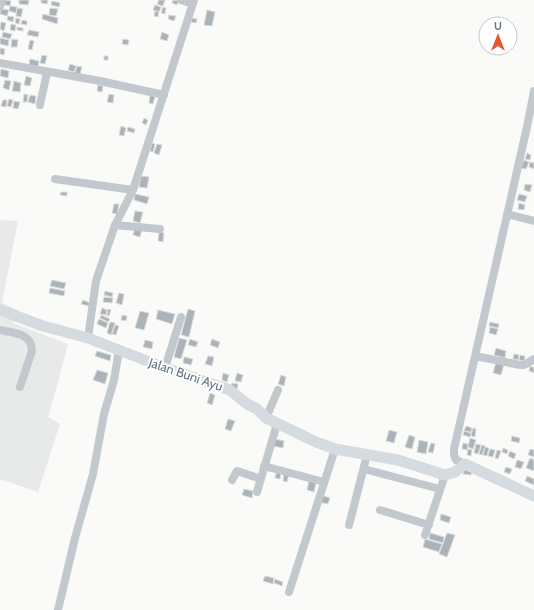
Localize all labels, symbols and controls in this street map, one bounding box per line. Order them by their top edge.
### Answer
north arrow [478,16,518,56]
text: U [494,19,502,33]
street label: Jalan Buni Ayu [146,354,225,394]

